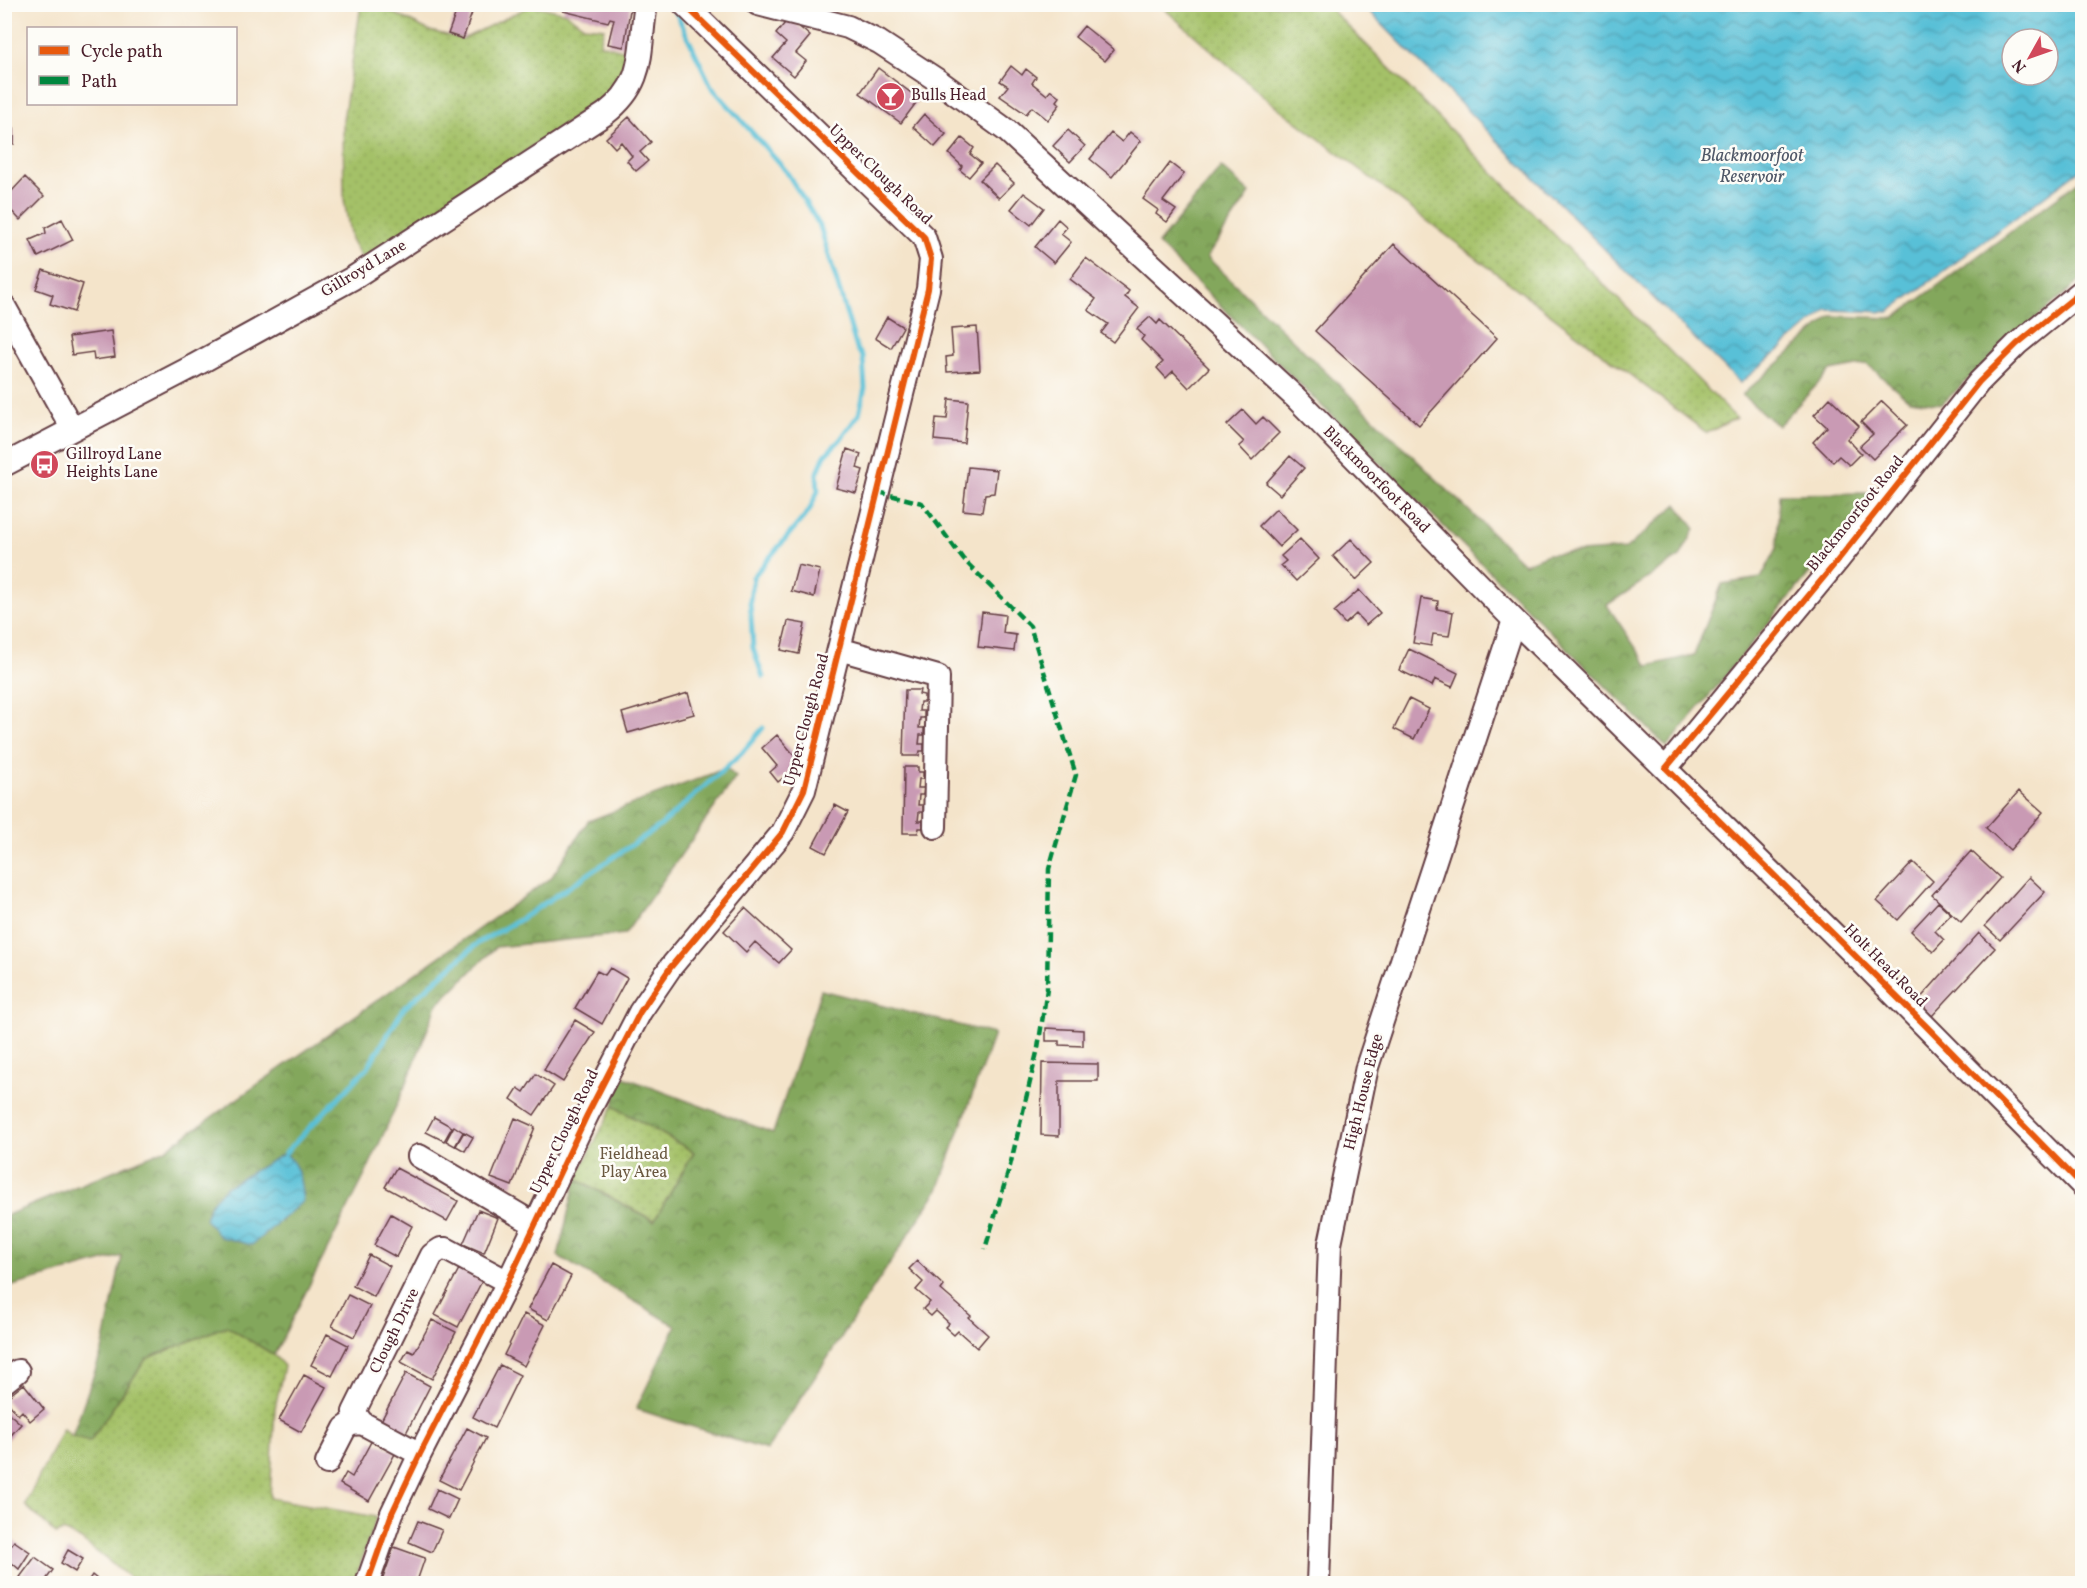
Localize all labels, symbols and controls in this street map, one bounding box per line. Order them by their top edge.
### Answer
legend [27,27,237,105]
north arrow [2000,27,2060,87]
text: Cycle path [81,40,163,65]
text: N [2008,54,2032,77]
text: Path [81,70,117,95]
bar icon: Bulls Head [874,80,906,112]
place label: Bulls Head [911,85,986,107]
street label: Upper Clough Road [823,120,937,230]
water label: Blackmoorfoot Reservoir [1701,144,1805,190]
street label: Gillroyd Lane [317,235,411,303]
street label: Blackmoorfoot Road [1317,421,1435,539]
place label: Gillroyd Lane Heights Lane [66,444,162,484]
bus stop icon: Gillroyd Lane Heights Lane [29,448,61,480]
street label: Blackmoorfoot Road [1802,451,1910,577]
street label: Upper Clough Road [779,651,835,789]
street label: Holt Head Road [1838,919,1932,1013]
street label: High House Edge [1339,1031,1389,1153]
street label: Upper Clough Road [525,1066,605,1198]
park label: Fieldhead Play Area [600,1144,668,1184]
street label: Clough Drive [365,1284,425,1378]

